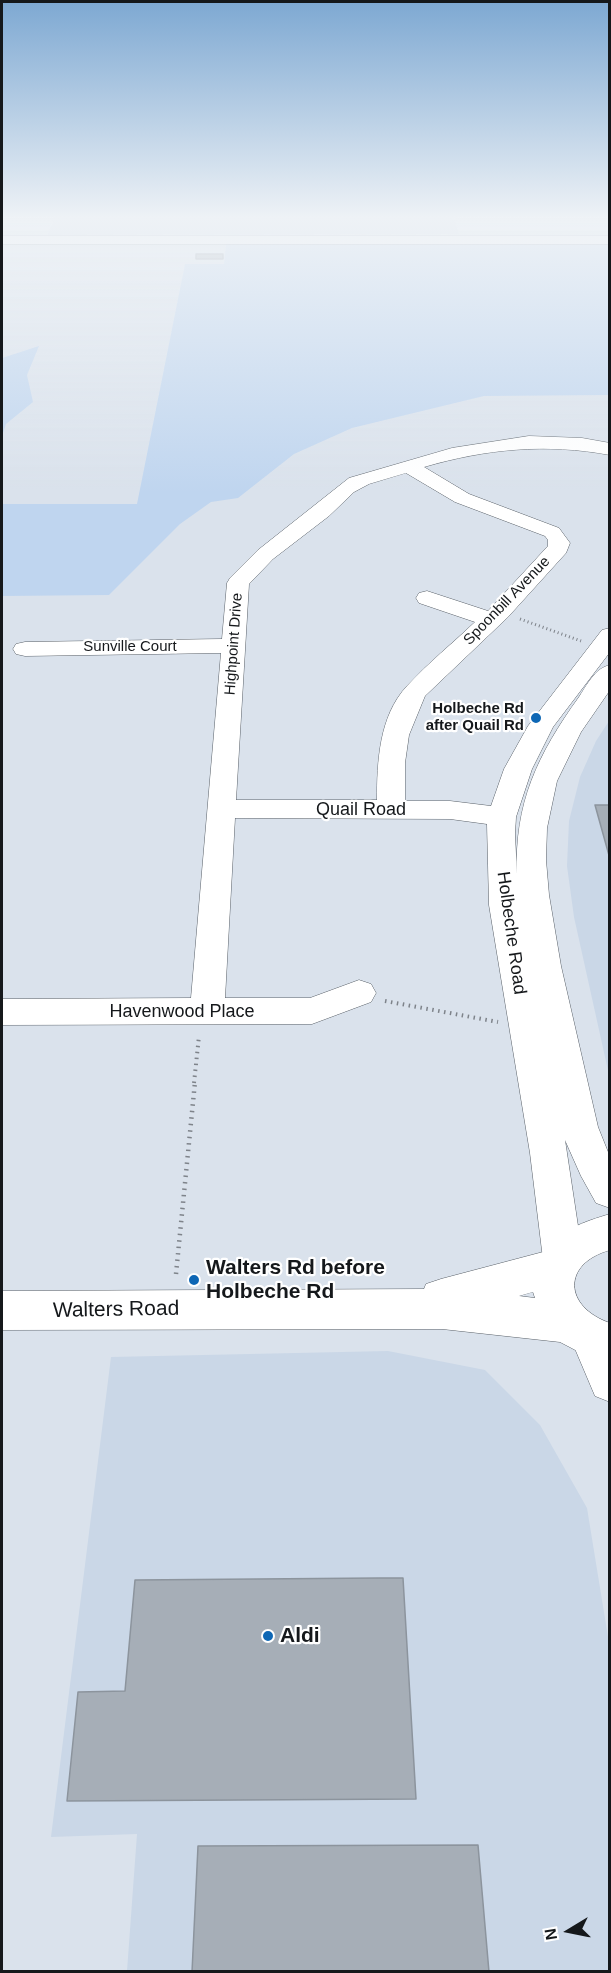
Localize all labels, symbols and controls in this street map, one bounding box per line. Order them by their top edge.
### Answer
street label: Spoonbill Avenue [460,553,554,649]
street label: Highpoint Drive [221,592,247,696]
street label: Sunville Court [83,638,177,656]
place label: Holbeche Rd after Quail Rd [426,700,524,735]
marker: Holbeche Rd after Quail Rd [529,711,543,725]
street label: Quail Road [316,799,406,821]
street label: Holbeche Road [492,870,530,996]
street label: Havenwood Place [109,1001,255,1023]
place label: Walters Rd before Holbeche Rd [206,1255,385,1305]
marker: Walters Rd before Holbeche Rd [187,1273,201,1287]
street label: Walters Road [53,1296,179,1324]
place label: Aldi [280,1623,320,1649]
marker: Aldi [261,1629,275,1643]
north arrow [539,1901,599,1961]
text: N [541,1927,560,1941]

